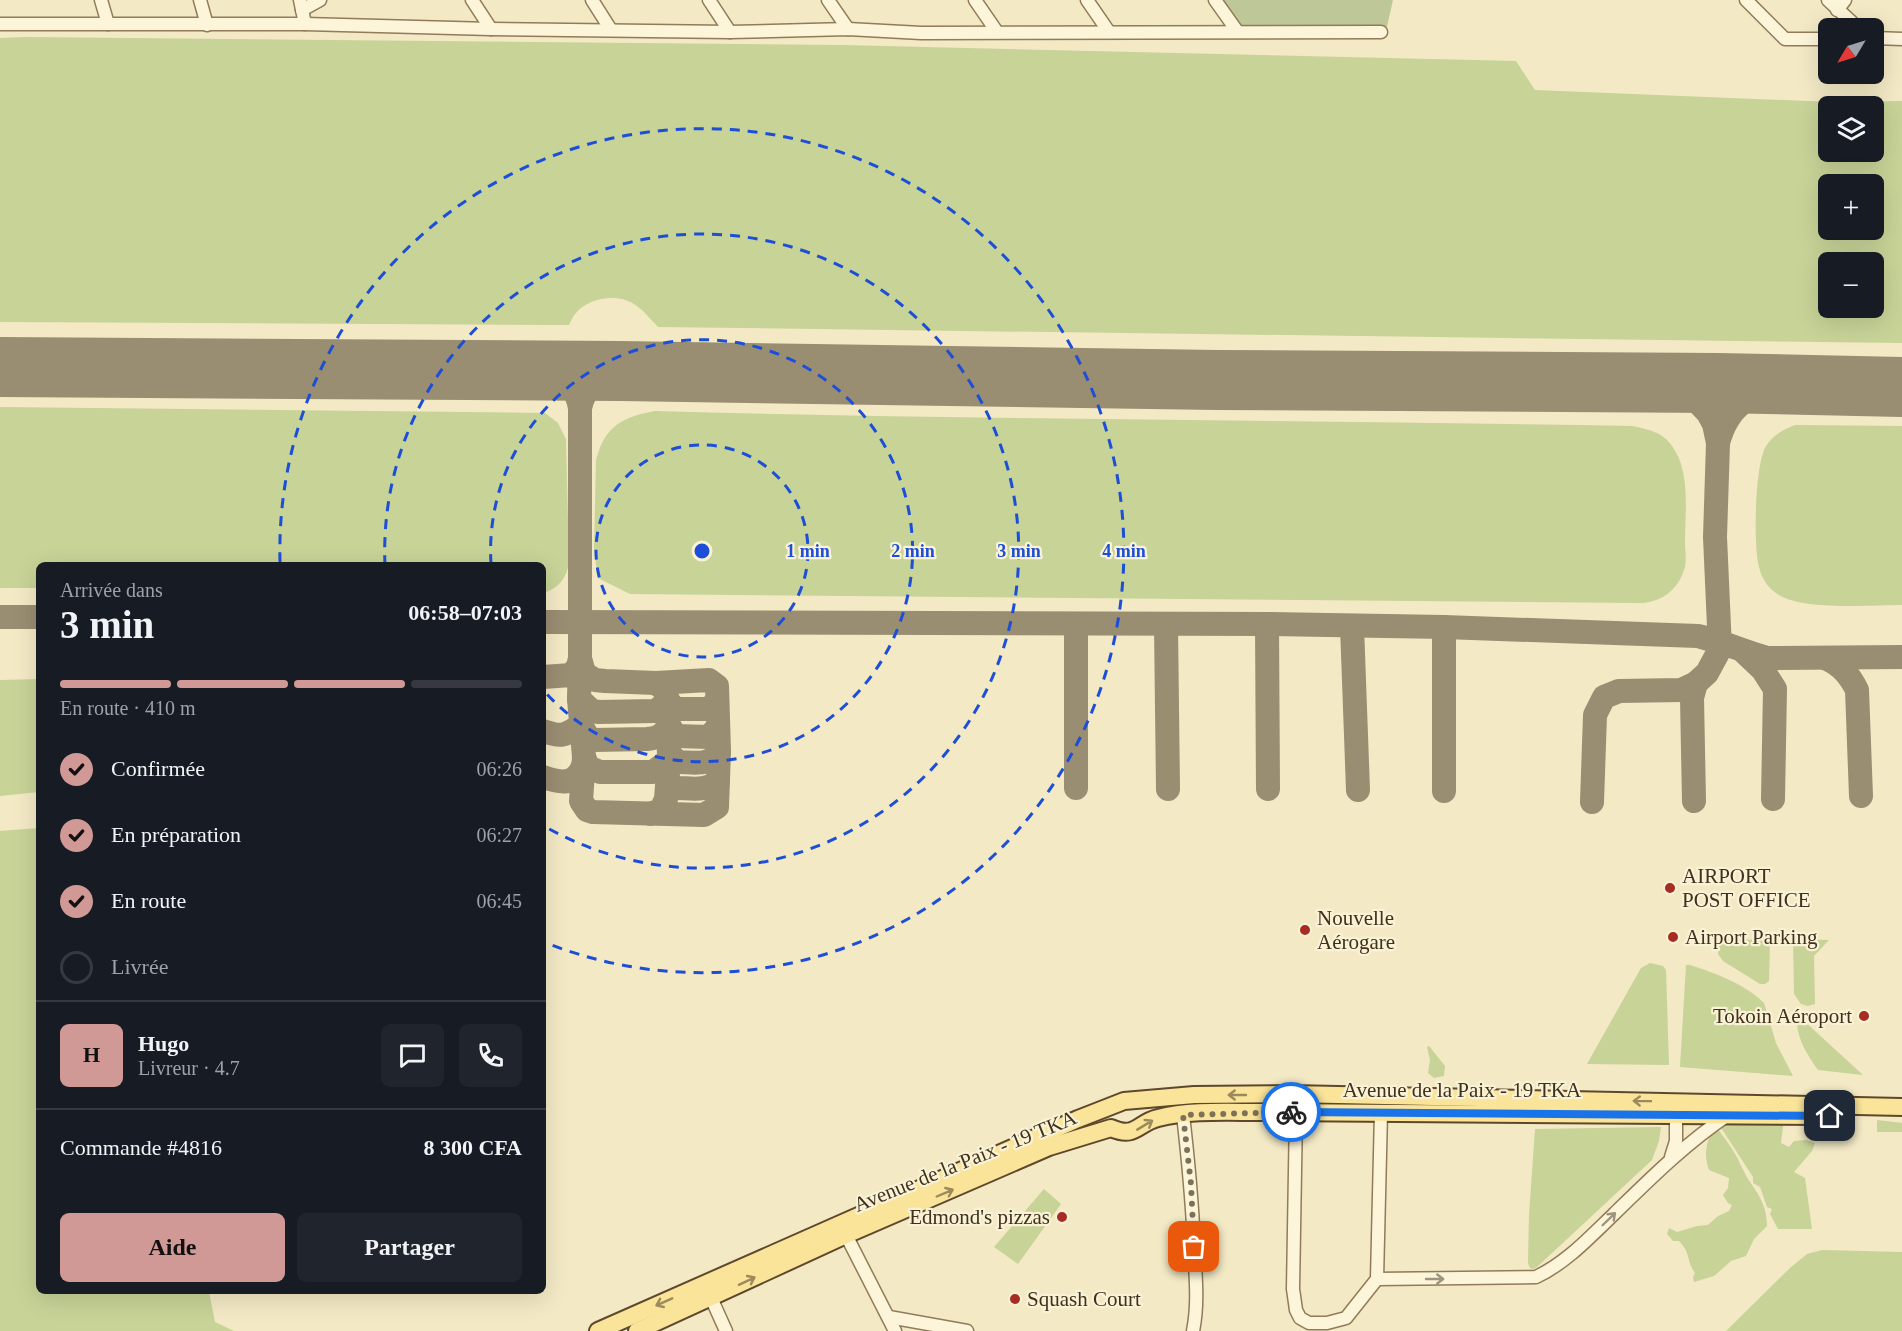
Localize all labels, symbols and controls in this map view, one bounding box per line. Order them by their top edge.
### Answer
north arrow [1818,18,1884,84]
map controls [1818,18,1884,318]
button: layers [1818,96,1884,162]
button: + [1818,174,1884,240]
button: − [1818,252,1884,318]
centre of rings [692,541,712,561]
text: 1 min [786,541,830,561]
text: 2 min [891,541,935,561]
text: 3 min [997,541,1041,561]
text: 4 min [1102,541,1146,561]
text: Arrivée dans [60,579,163,601]
text: 06:58–07:03 [408,600,522,625]
text: 3 min [60,603,154,646]
text: En route · 410 m [60,697,196,719]
icon: check [60,753,93,786]
text: Confirmée [111,756,205,781]
text: 06:26 [476,758,522,780]
icon: check [60,819,93,852]
text: En préparation [111,822,241,847]
text: 06:27 [476,824,522,846]
place label: AIRPORT POST OFFICE [1682,864,1811,912]
marker: AIRPORT POST OFFICE [1663,881,1677,895]
icon: check [60,885,93,918]
text: En route [111,888,186,913]
text: 06:45 [476,890,522,912]
place label: Nouvelle Aérogare [1317,906,1395,954]
marker: Nouvelle Aérogare [1298,923,1312,937]
place label: Airport Parking [1685,925,1818,949]
marker: Airport Parking [1666,930,1680,944]
text: Livrée [111,954,168,979]
place label: Tokoin Aéroport [1713,1004,1852,1028]
marker: Tokoin Aéroport [1857,1009,1871,1023]
button: chat [381,1024,444,1087]
button: phone [459,1024,522,1087]
text: Hugo [138,1031,189,1056]
text: H [83,1042,100,1067]
text: Livreur · 4.7 [138,1057,240,1079]
street label: Avenue de la Paix - 19 TKA [1343,1078,1582,1102]
courier [1261,1082,1321,1142]
one-way arrow [1227,1089,1247,1101]
pin [1804,1090,1855,1141]
one-way arrow [1632,1095,1652,1106]
icon: bike [1275,1096,1308,1129]
icon: home [1813,1099,1846,1132]
street label: Avenue de la Paix - 19 TKA [850,1105,1081,1217]
one-way arrow [1136,1118,1153,1130]
text: Commande #4816 [60,1135,222,1160]
text: 8 300 CFA [423,1135,522,1160]
one-way arrow [935,1187,953,1198]
place label: Edmond's pizzas [909,1205,1050,1229]
marker: Edmond's pizzas [1055,1210,1069,1224]
one-way arrow [1601,1211,1616,1226]
button: Aide [60,1213,285,1282]
button: Partager [297,1213,522,1282]
pin [1168,1221,1219,1272]
icon: bag [1177,1230,1210,1263]
one-way arrow [1425,1273,1445,1285]
one-way arrow [738,1274,756,1286]
place label: Squash Court [1027,1287,1141,1311]
marker: Squash Court [1008,1292,1022,1306]
one-way arrow [655,1297,673,1308]

